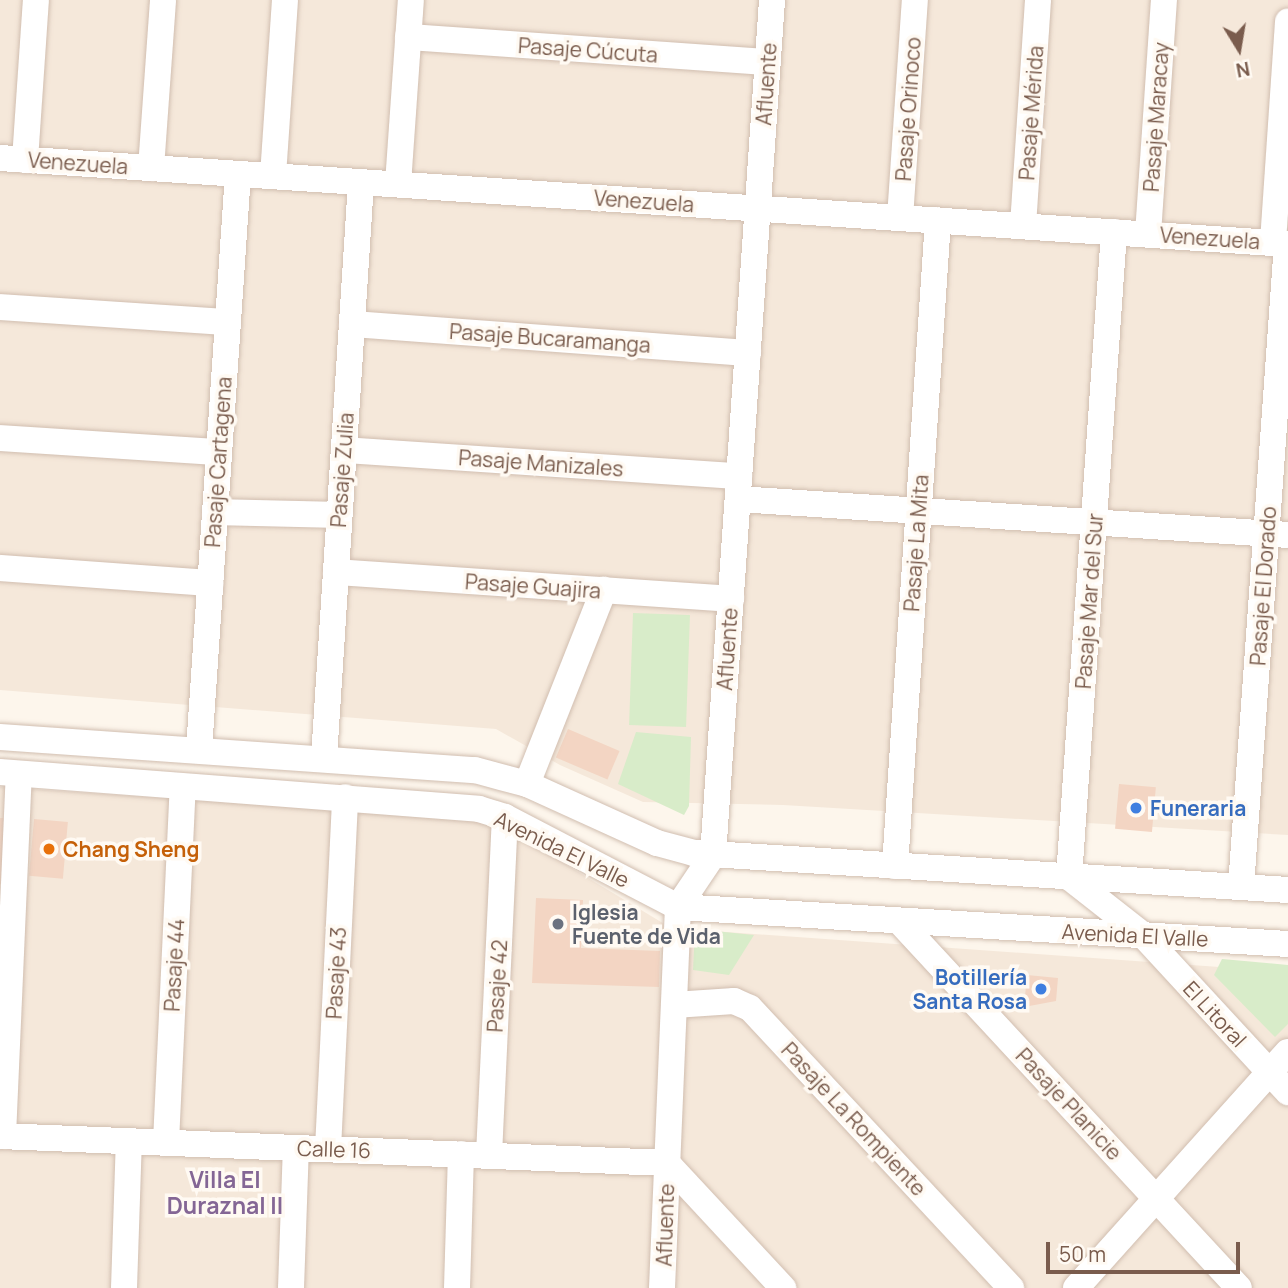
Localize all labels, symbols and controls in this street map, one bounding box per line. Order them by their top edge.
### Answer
north arrow [1204,14,1274,84]
street label: Pasaje Cúcuta [517,33,659,67]
street label: Pasaje Orinoco [890,36,926,182]
street label: Pasaje Maracay [1138,41,1174,193]
street label: Afluente [751,42,781,126]
street label: Pasaje Mérida [1014,45,1048,181]
text: N [1234,56,1252,84]
street label: Venezuela [27,147,129,179]
street label: Venezuela [593,185,695,217]
street label: Venezuela [1159,222,1261,254]
street label: Pasaje Bucaramanga [449,318,651,358]
street label: Pasaje Cartagena [199,376,237,548]
street label: Pasaje Zulia [325,412,359,528]
street label: Pasaje Manizales [458,445,624,481]
street label: Pasaje La Mita [899,474,933,612]
street label: Pasaje El Dorado [1245,506,1281,666]
street label: Pasaje Mar del Sur [1070,512,1108,690]
street label: Pasaje Guajira [464,569,602,603]
street label: Afluente [712,607,742,691]
place label: Funeraria [1150,795,1246,821]
marker: Funeraria [1128,800,1144,816]
street label: Avenida El Valle [490,805,634,893]
place label: Chang Sheng [63,836,199,862]
marker: Chang Sheng [41,841,57,857]
place label: Iglesia Fuente de Vida [572,899,721,949]
marker: Iglesia Fuente de Vida [550,916,566,932]
street label: Pasaje 44 [159,918,189,1012]
street label: Avenida El Valle [1061,919,1209,951]
street label: Pasaje 43 [321,926,351,1020]
street label: Pasaje 42 [482,939,512,1033]
place label: Botillería Santa Rosa [913,964,1027,1014]
street label: El Litoral [1178,976,1252,1052]
marker: Botillería Santa Rosa [1033,981,1049,997]
street label: Pasaje La Rompiente [776,1037,932,1201]
street label: Pasaje Planicie [1011,1043,1127,1165]
street label: Calle 16 [296,1135,372,1163]
district label: Villa El Duraznal II [167,1165,283,1219]
street label: Afluente [651,1183,679,1267]
scale bar [1050,1228,1244,1272]
text: 50 m [1059,1240,1106,1268]

